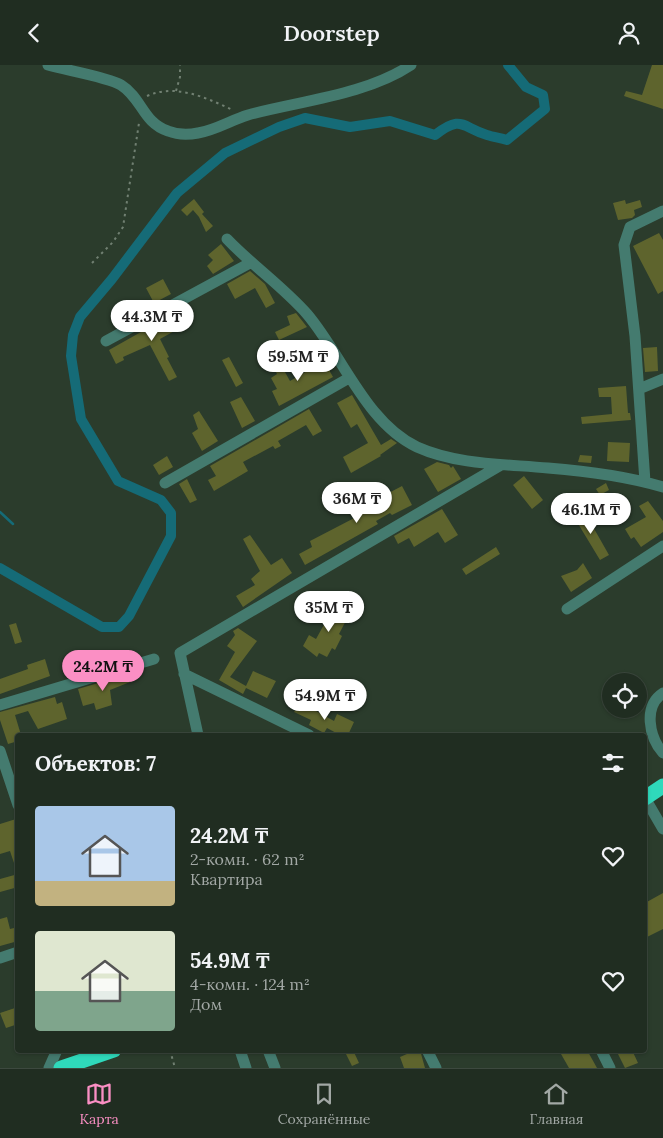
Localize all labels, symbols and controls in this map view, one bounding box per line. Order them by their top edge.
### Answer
icon: back [20,19,48,47]
text: Doorstep [283,19,380,47]
icon: person [615,19,643,47]
pin: 44.3M ₸ [106,299,198,342]
text: 44.3M ₸ [122,306,182,326]
pin: 59.5M ₸ [252,339,344,382]
text: 59.5M ₸ [268,346,328,366]
pin: 36M ₸ [322,481,392,524]
text: 36M ₸ [333,488,381,508]
pin: 46.1M ₸ [545,493,637,535]
text: 46.1M ₸ [562,499,620,519]
pin: 35M ₸ [294,591,364,633]
text: 35M ₸ [305,597,353,617]
pin: 24.2M ₸ [57,649,149,692]
text: 24.2M ₸ [73,656,133,676]
map controls [602,673,647,718]
button: locate [602,673,647,718]
pin: 54.9M ₸ [279,679,371,721]
text: 54.9M ₸ [295,685,355,705]
icon: filters [599,749,627,777]
text: Объектов: 7 [35,750,156,777]
text: 24.2M ₸ [190,822,268,849]
icon: home [75,826,135,886]
icon: heart [599,842,627,870]
text: 2-комн. · 62 m² [190,849,305,869]
text: Квартира [190,869,263,889]
text: 54.9M ₸ [190,947,270,974]
icon: home [75,951,135,1011]
icon: heart [599,967,627,995]
text: 4-комн. · 124 m² [190,974,310,994]
text: Дом [190,994,222,1014]
tab: Карта [79,1080,119,1128]
tab: Сохранённые [278,1080,370,1128]
tab: Главная [529,1080,583,1128]

